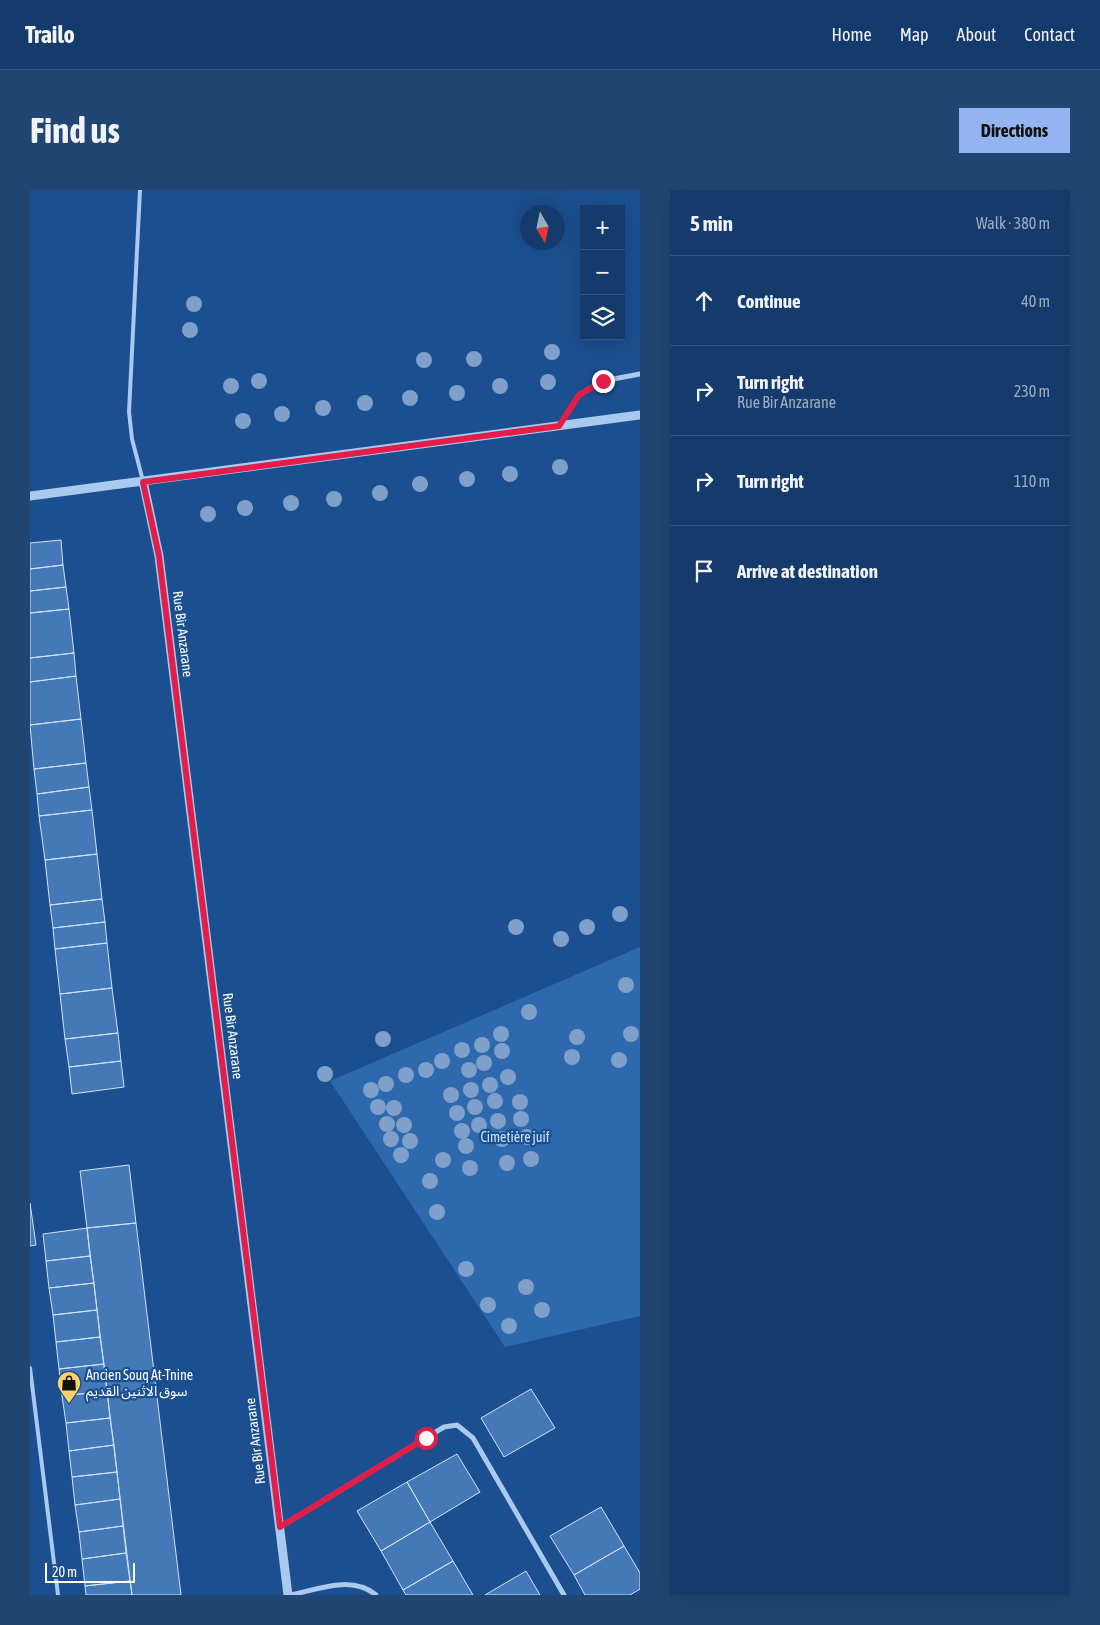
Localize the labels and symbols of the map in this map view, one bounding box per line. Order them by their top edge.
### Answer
north arrow [520,205,565,250]
route end [592,370,615,393]
street label: Rue Bir Anzarane [170,590,196,678]
street label: Rue Bir Anzarane [220,992,246,1080]
park label: Cimetière juif [480,1129,550,1145]
place label: Ancien Souq At-Tnine سوق الاثنين القديم [86,1367,193,1402]
shop icon: Ancien Souq At-Tnine سوق الاثنين القديم [56,1370,82,1404]
street label: Rue Bir Anzarane [242,1397,268,1485]
route start [415,1427,438,1450]
scale bar [45,1560,135,1583]

